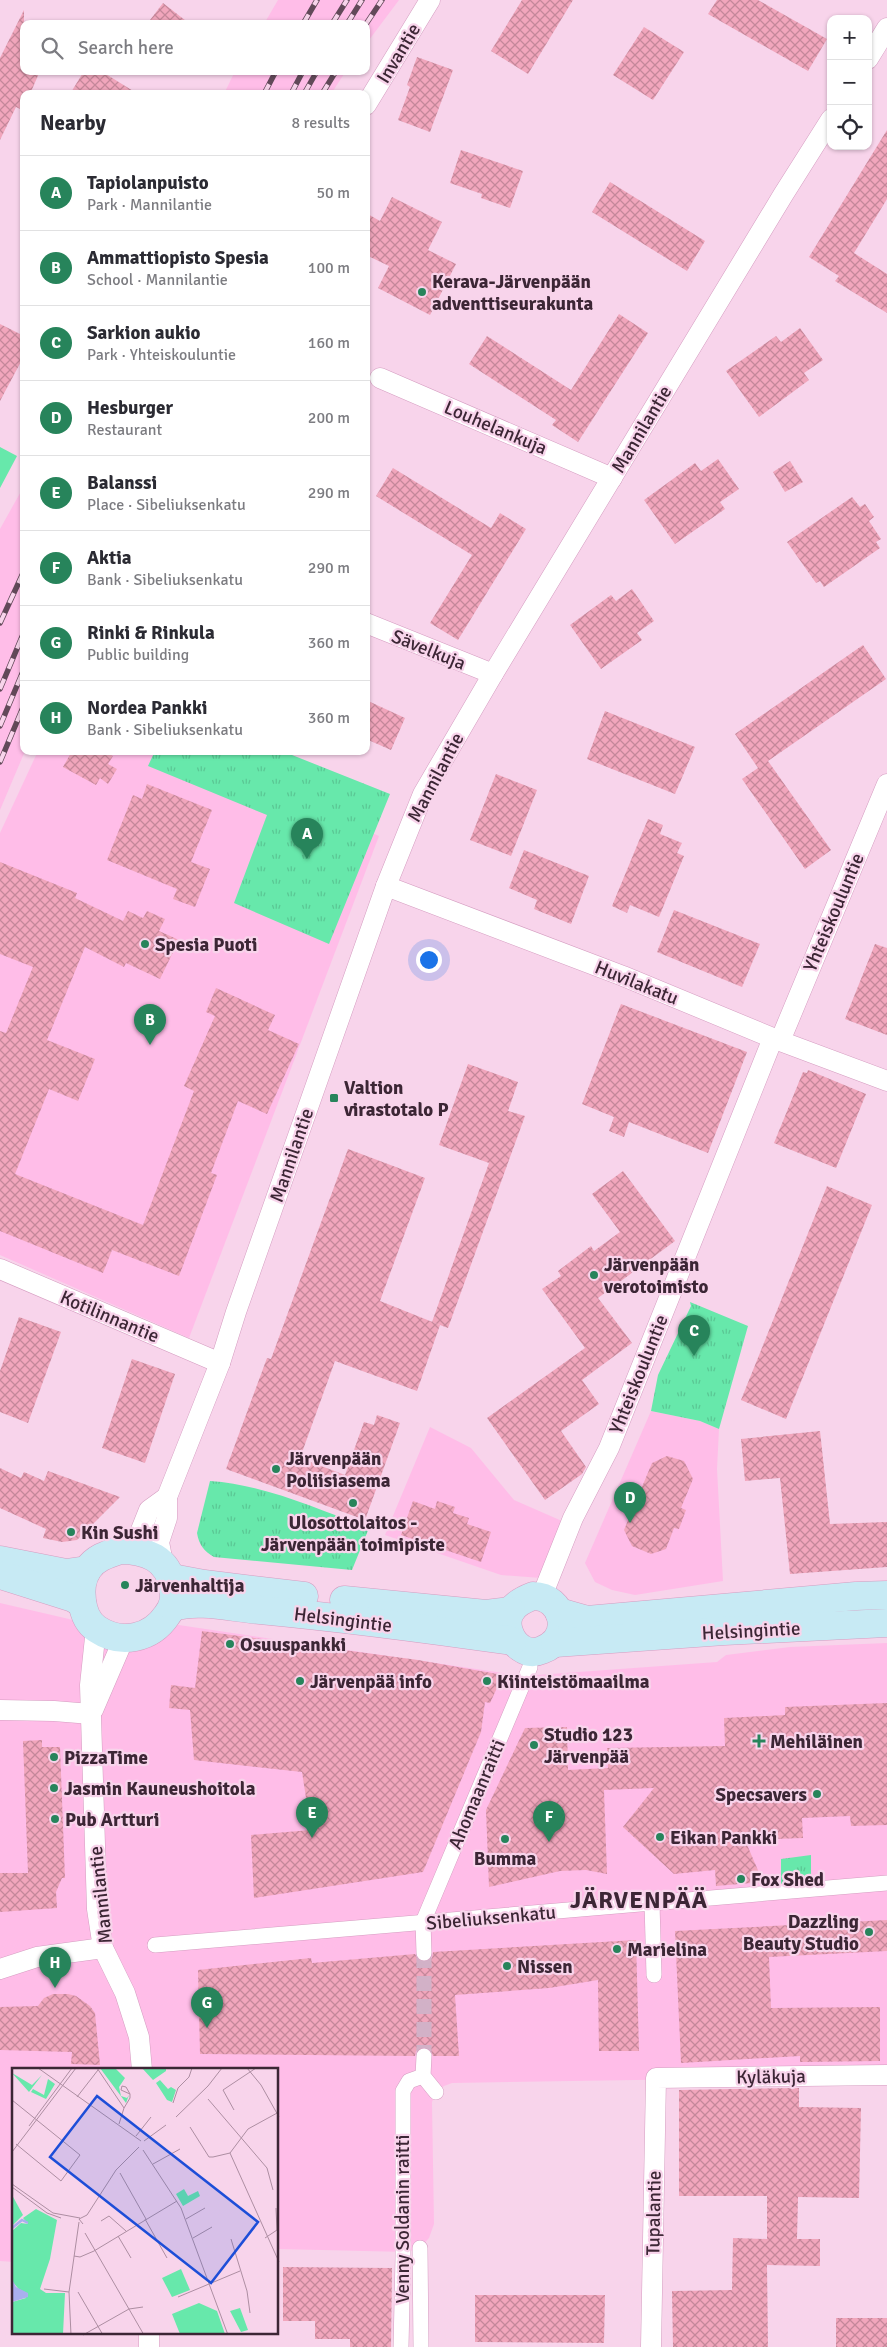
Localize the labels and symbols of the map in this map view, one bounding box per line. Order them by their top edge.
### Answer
street label: Invantie [372,19,426,88]
place label: Kerava-Järvenpään adventtiseurakunta [432,270,594,316]
marker: Kerava-Järvenpään adventtiseurakunta [416,286,428,298]
street label: Mannilantie [606,381,677,478]
street label: Louhelankuja [440,395,551,460]
street label: Sävelkuja [388,624,469,676]
street label: Mannilantie [402,729,469,826]
pin: A [291,818,323,859]
street label: Yhteiskouluntie [798,850,870,975]
place label: Spesia Puoti [155,933,257,957]
marker: Spesia Puoti [139,938,151,950]
your location [416,947,442,973]
street label: Huvilakatu [591,955,682,1011]
pin: B [134,1004,166,1045]
place label: Valtion virastotalo P [343,1076,449,1122]
marker: Valtion virastotalo P [328,1092,340,1104]
street label: Mannilantie [265,1105,319,1206]
place label: Järvenpään verotoimisto [603,1253,708,1299]
marker: Järvenpään verotoimisto [588,1269,600,1281]
street label: Kotilinnantie [56,1285,163,1349]
street label: Yhteiskouluntie [604,1311,674,1437]
pin: C [678,1315,710,1356]
place label: Järvenpään Poliisiasema [286,1447,391,1493]
marker: Järvenpään Poliisiasema [270,1463,282,1475]
pin: D [614,1482,646,1523]
marker: Ulosottolaitos - Järvenpään toimipiste [347,1497,359,1509]
place label: Ulosottolaitos - Järvenpään toimipiste [261,1511,445,1557]
place label: Kin Sushi [81,1521,158,1545]
marker: Kin Sushi [65,1526,77,1538]
place label: Järvenhaltija [135,1574,245,1598]
marker: Järvenhaltija [119,1579,131,1591]
street label: Helsingintie [292,1602,393,1638]
street label: Helsingintie [701,1616,801,1646]
place label: Osuuspankki [240,1633,346,1657]
marker: Osuuspankki [224,1638,236,1650]
place label: Järvenpää info [310,1670,432,1694]
place label: Kiinteistömaailma [497,1670,650,1694]
marker: Järvenpää info [294,1675,306,1687]
marker: Kiinteistömaailma [481,1675,493,1687]
place label: Studio 123 Järvenpää [544,1723,633,1769]
place label: Mehiläinen [770,1730,863,1754]
marker: Mehiläinen [752,1734,766,1748]
street label: Ahomaanraitti [443,1736,511,1853]
marker: Studio 123 Järvenpää [528,1739,540,1751]
place label: PizzaTime [64,1746,148,1770]
marker: PizzaTime [48,1751,60,1763]
place label: Jasmin Kauneushoitola [64,1777,256,1801]
marker: Jasmin Kauneushoitola [48,1782,60,1794]
place label: Specsavers [716,1783,807,1807]
marker: Specsavers [811,1788,823,1800]
pin: E [296,1797,328,1838]
pin: F [533,1801,565,1842]
place label: Pub Artturi [65,1808,159,1832]
marker: Pub Artturi [49,1813,61,1825]
place label: Eikan Pankki [670,1826,777,1850]
marker: Eikan Pankki [654,1831,666,1843]
marker: Bumma [499,1833,511,1845]
street label: Mannilantie [84,1845,118,1945]
place label: Bumma [474,1847,537,1871]
place label: Fox Shed [751,1868,824,1892]
marker: Fox Shed [735,1873,747,1885]
district label: JÄRVENPÄÄ [570,1885,708,1915]
street label: Sibeliuksenkatu [425,1900,557,1936]
place label: Dazzling Beauty Studio [743,1910,859,1956]
marker: Dazzling Beauty Studio [863,1926,875,1938]
place label: Marielina [627,1938,707,1962]
marker: Marielina [611,1943,623,1955]
pin: H [39,1947,71,1988]
place label: Nissen [517,1955,573,1979]
marker: Nissen [501,1960,513,1972]
pin: G [191,1987,223,2028]
street label: Kyläkuja [736,2064,806,2090]
inset map [12,2068,279,2334]
street label: Venny Soldanin raitti [391,2135,415,2303]
street label: Tupalantie [641,2170,667,2256]

